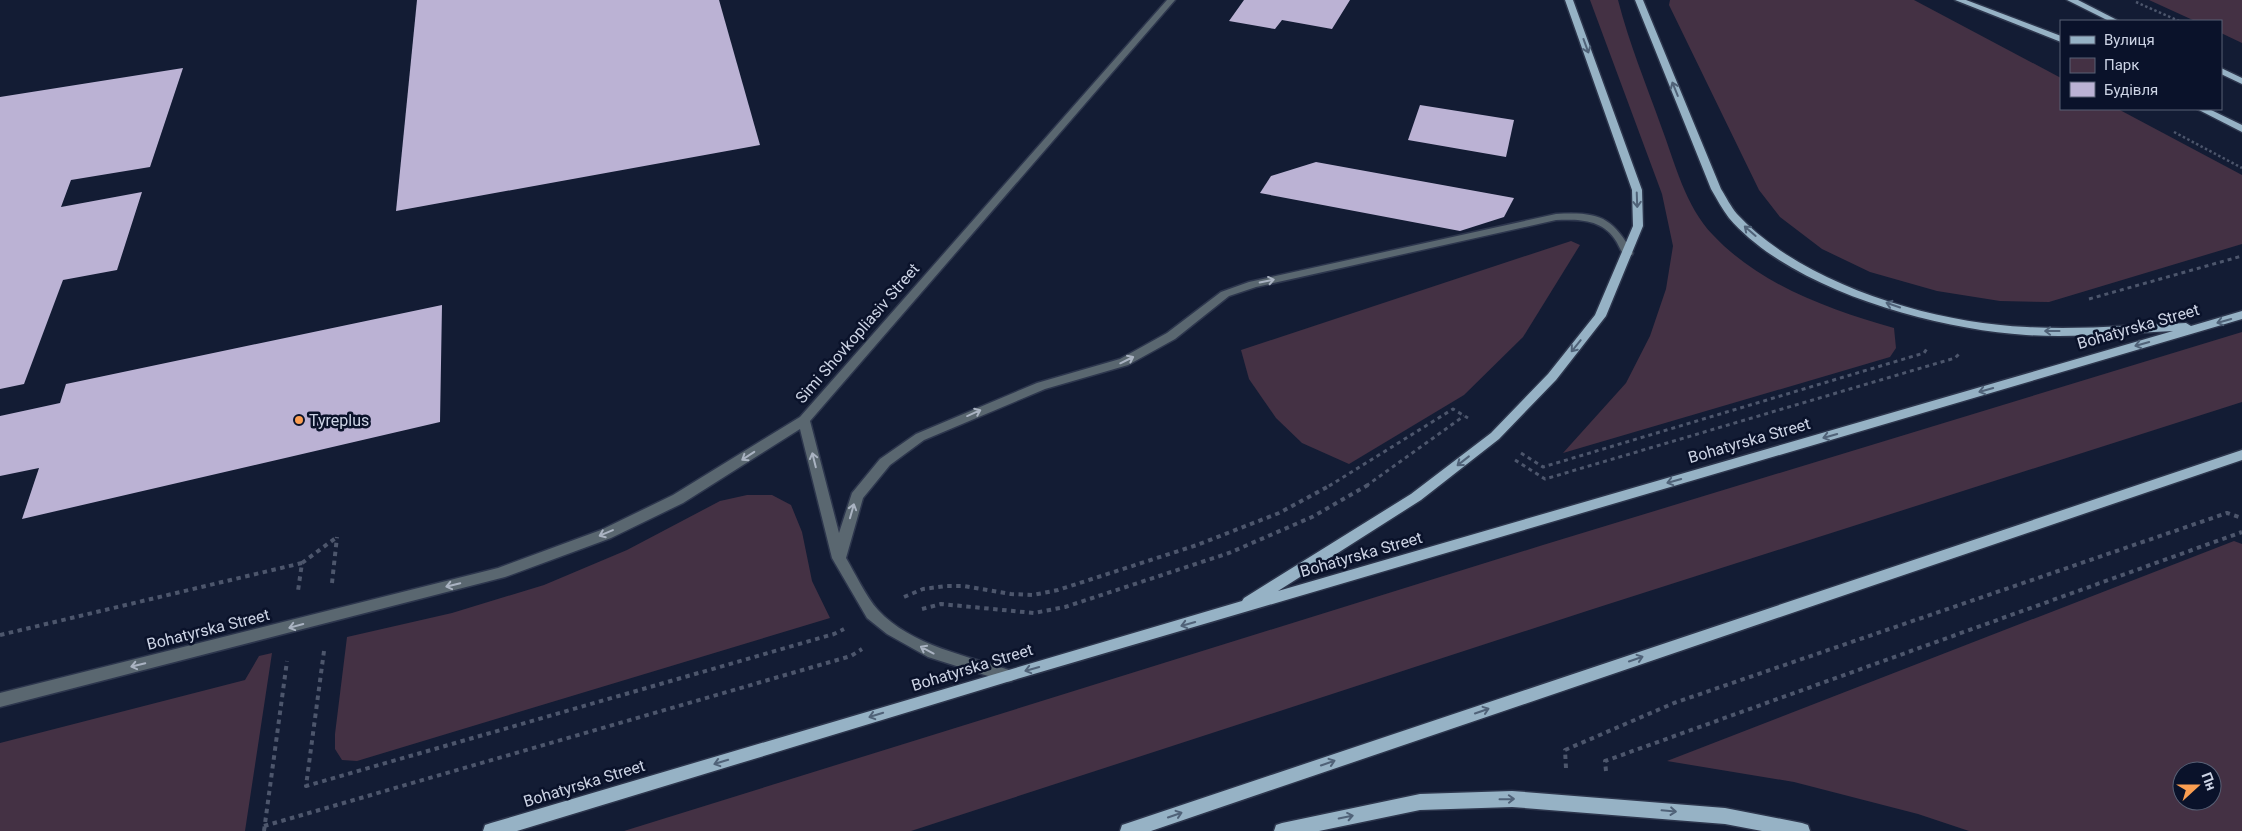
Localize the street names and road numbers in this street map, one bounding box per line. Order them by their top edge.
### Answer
street label: Simi Shovkopliasiv Street [791,259,923,407]
street label: Bohatyrska Street [2075,300,2201,353]
street label: Bohatyrska Street [1686,414,1812,467]
street label: Bohatyrska Street [1298,528,1424,581]
street label: Bohatyrska Street [145,605,272,654]
street label: Bohatyrska Street [909,640,1035,695]
street label: Bohatyrska Street [521,756,647,811]

